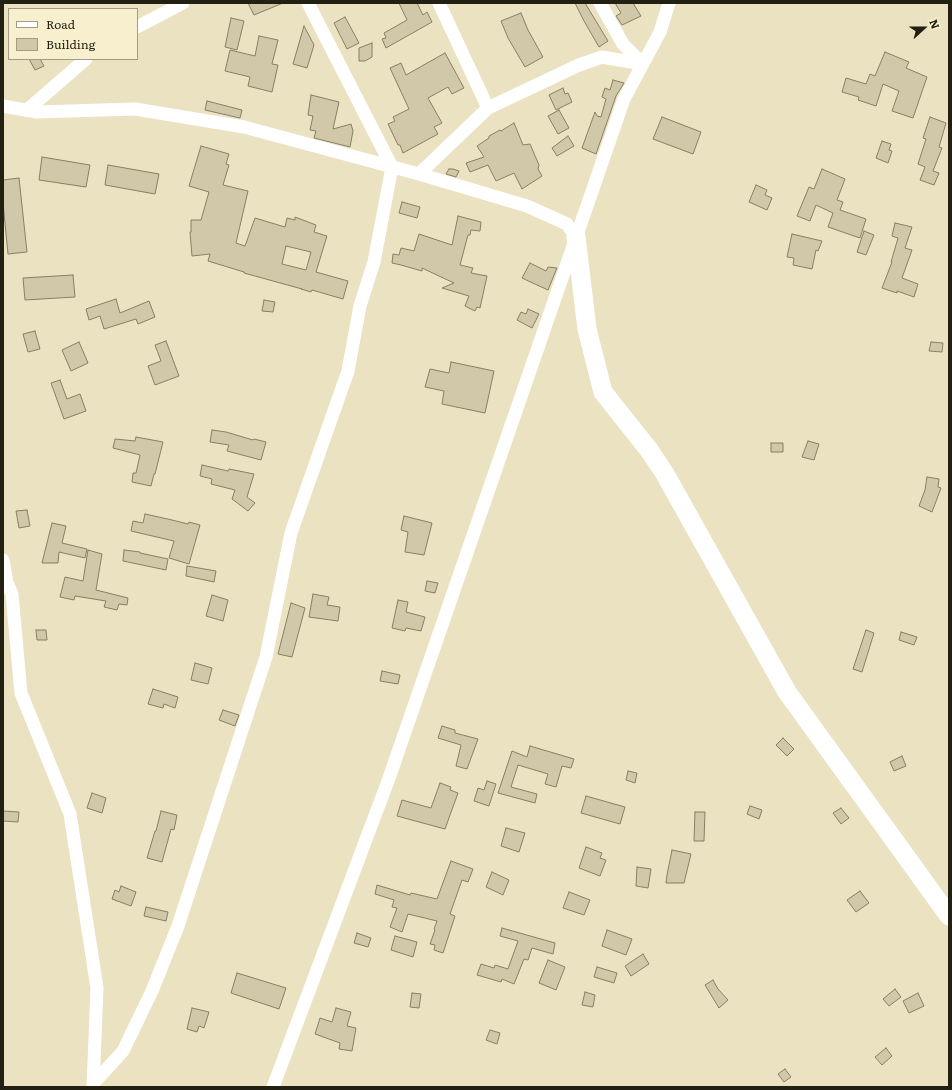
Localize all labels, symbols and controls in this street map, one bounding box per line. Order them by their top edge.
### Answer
legend [8,8,138,60]
north arrow [904,8,944,48]
text: Road [46,15,75,33]
text: N [926,17,944,31]
text: Building [46,35,95,53]

